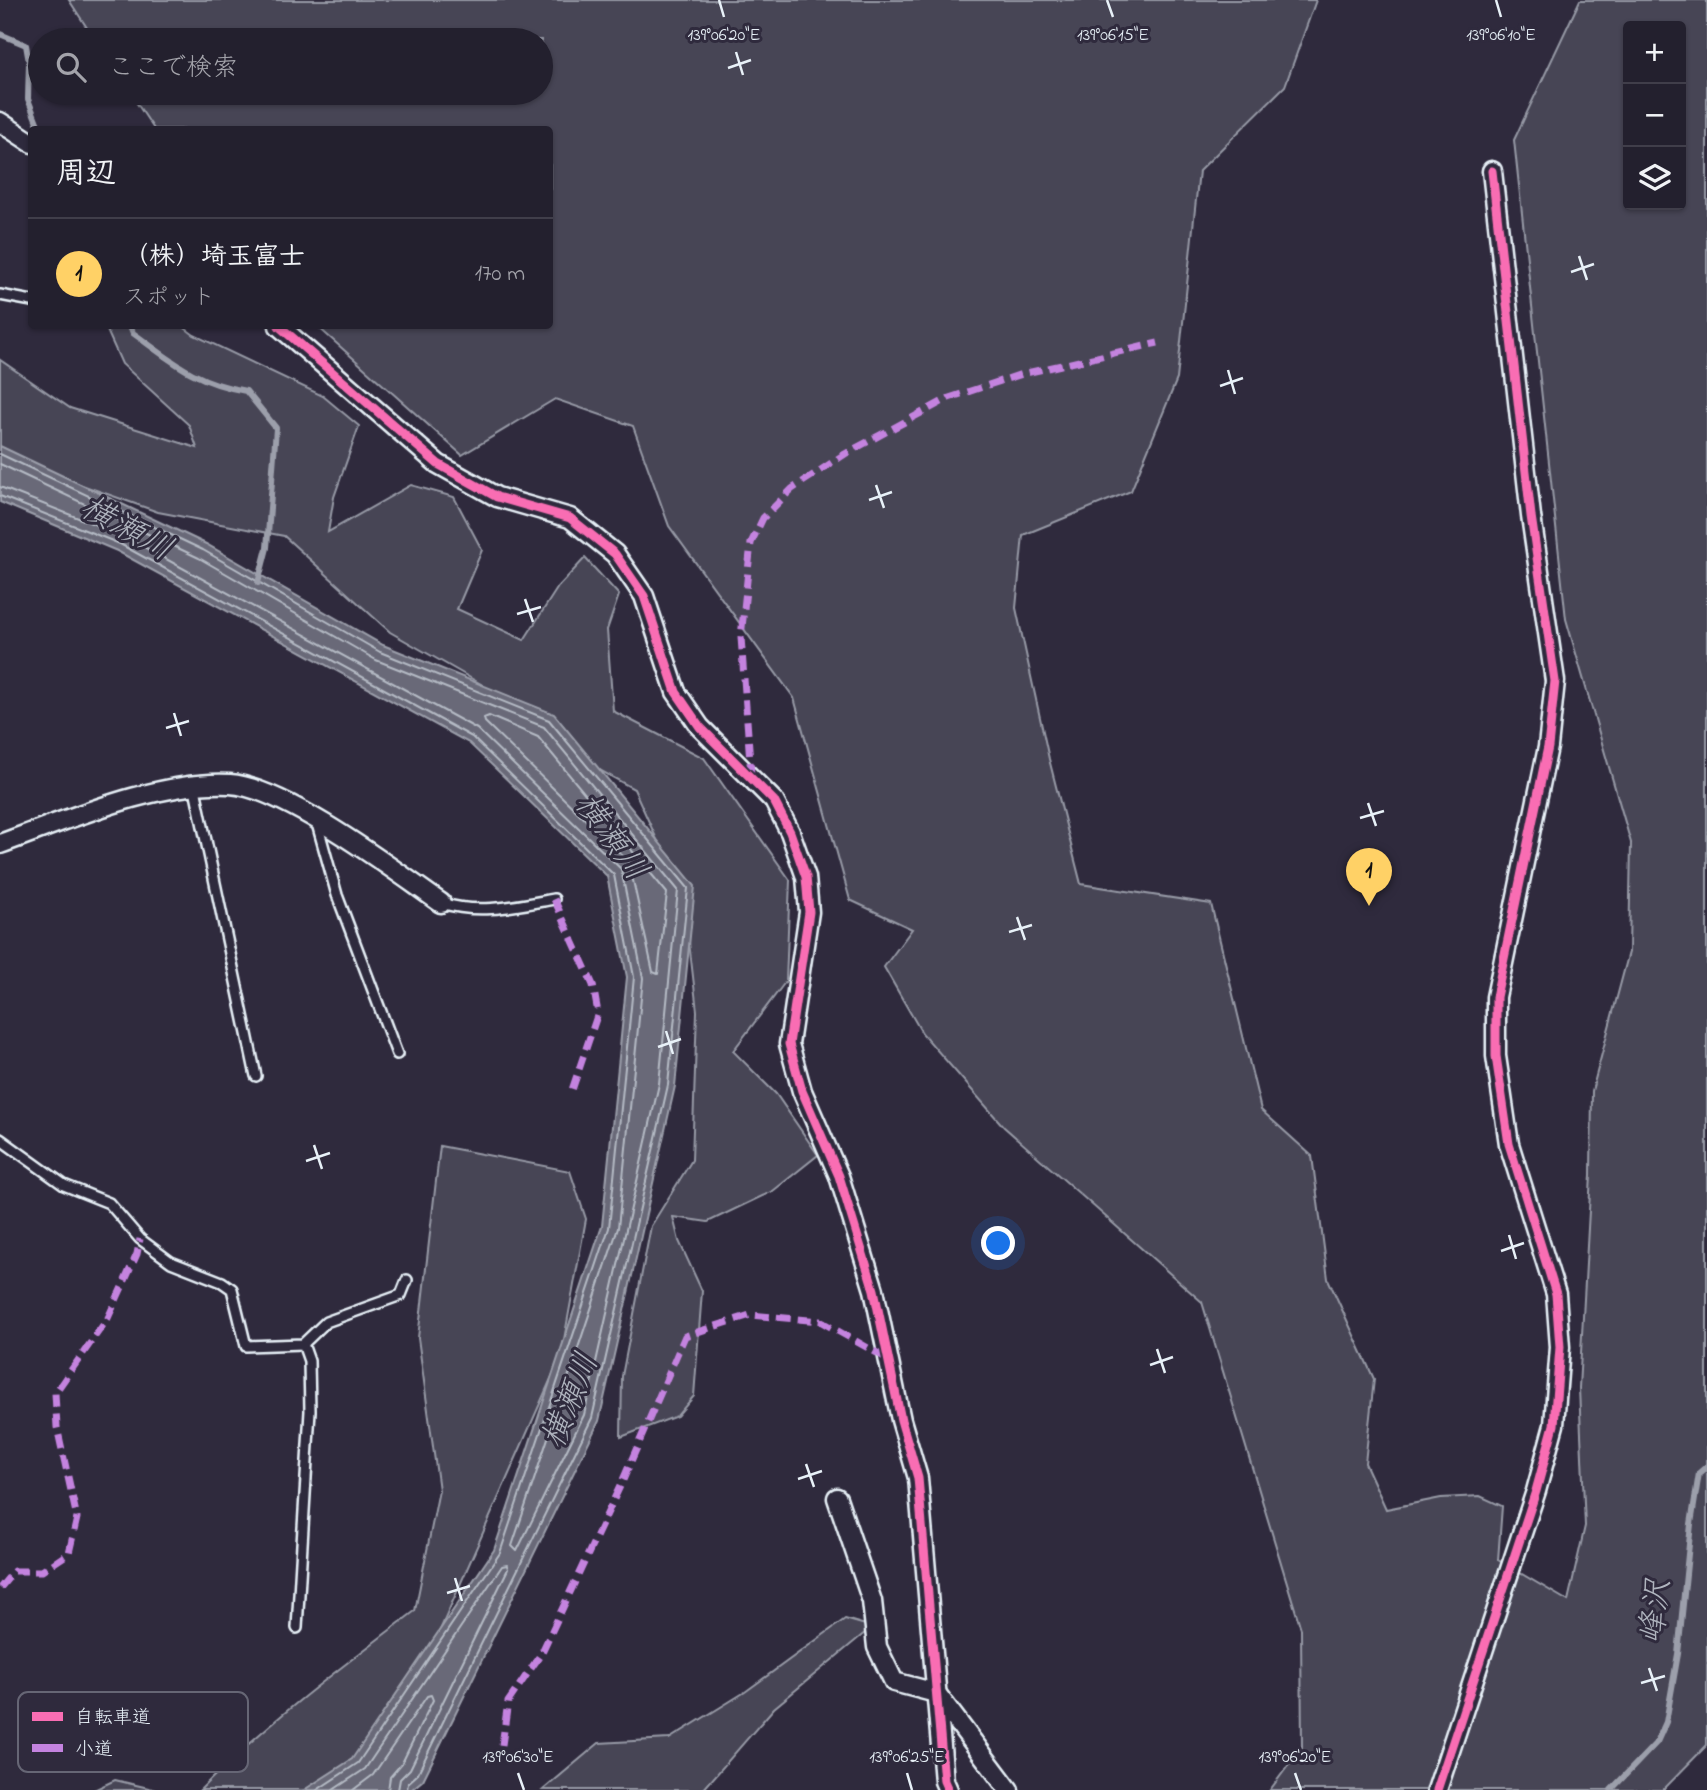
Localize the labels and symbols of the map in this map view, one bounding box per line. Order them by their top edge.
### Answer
text: 139°06'20"E [688,23,761,49]
text: 139°06'15"E [1077,23,1149,49]
text: 139°06'10"E [1466,23,1536,49]
water label: 横瀬川 [71,485,181,575]
water label: 横瀬川 [561,784,659,892]
pin: 1 [1346,848,1392,906]
your location [981,1226,1015,1260]
water label: 横瀬川 [531,1346,613,1456]
water label: 峰沢 [1630,1576,1684,1647]
legend [18,1692,248,1772]
text: 自転車道 [75,1705,151,1732]
text: 小道 [75,1737,113,1764]
text: 139°06'30"E [482,1745,554,1771]
text: 139°06'25"E [869,1745,945,1771]
text: 139°06'20"E [1259,1745,1332,1771]

